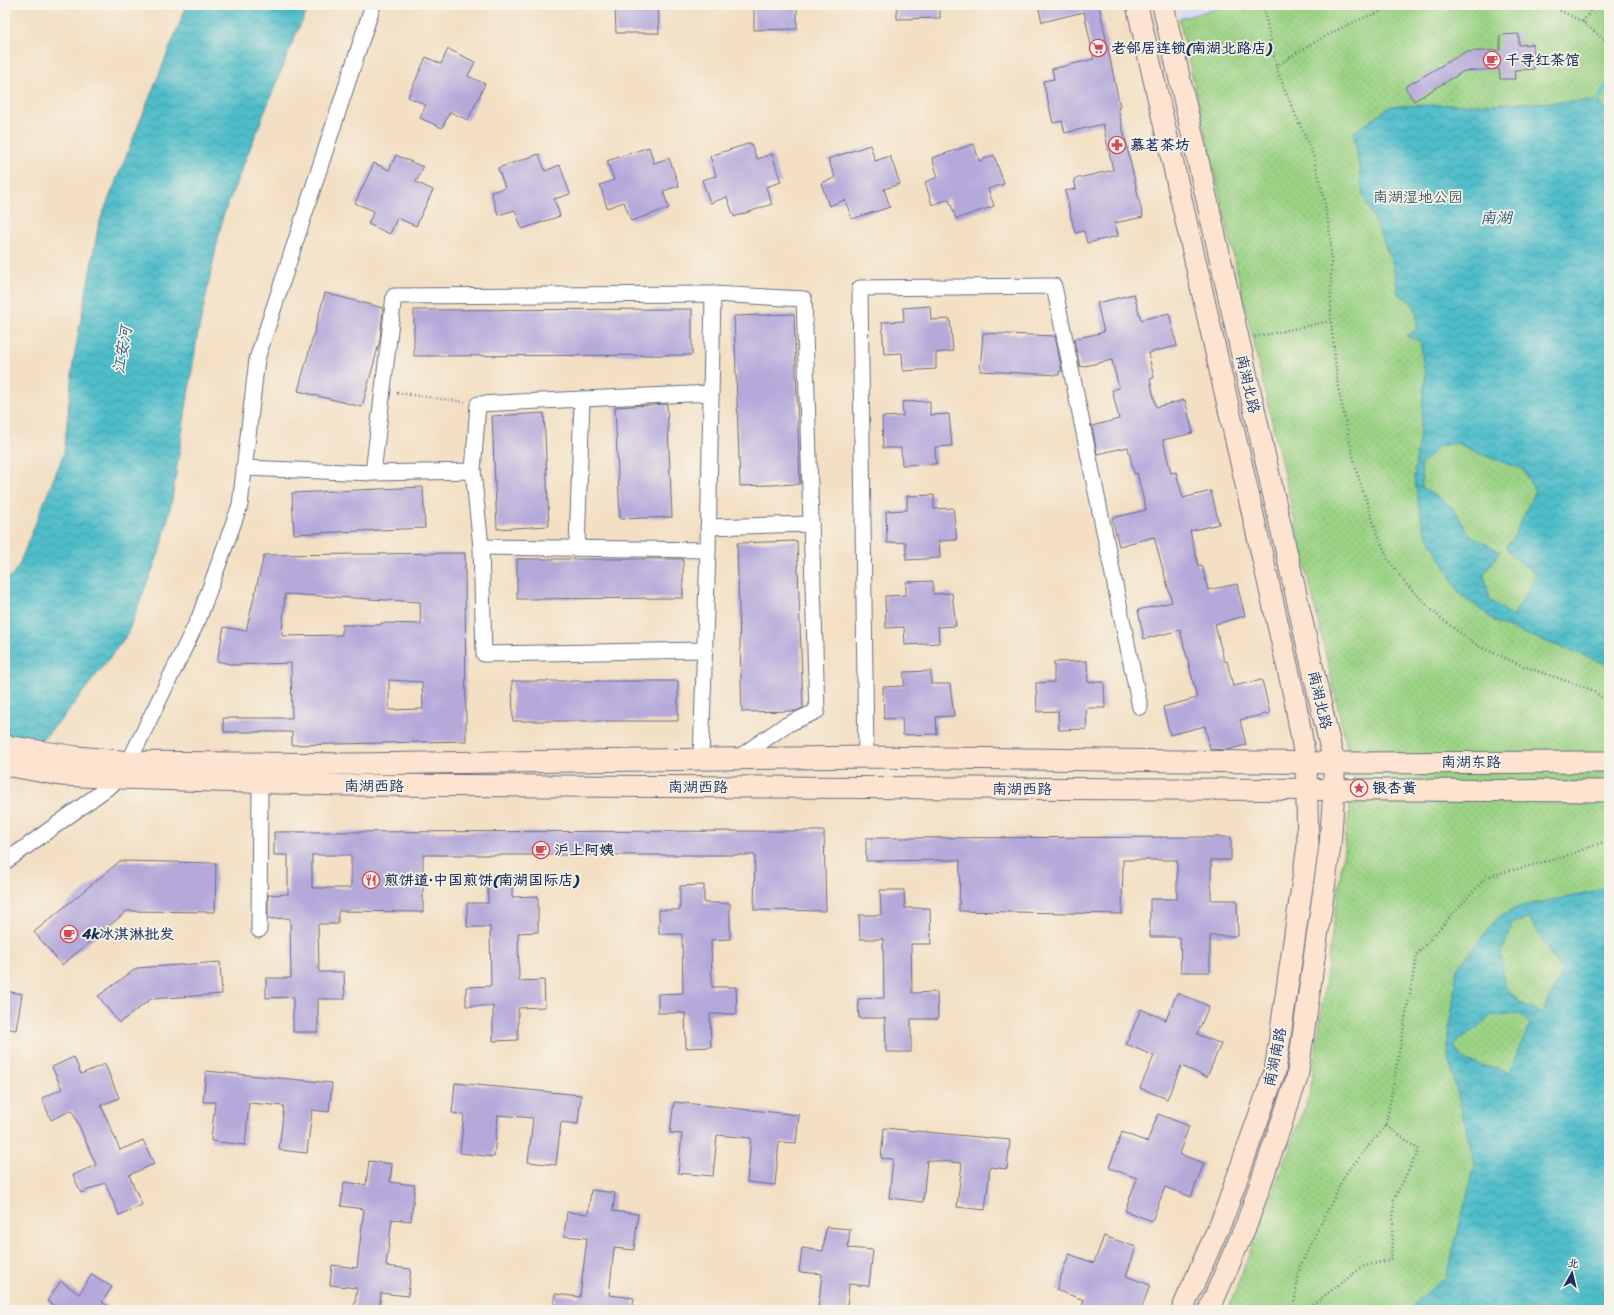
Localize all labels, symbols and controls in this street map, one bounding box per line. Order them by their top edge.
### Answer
place label: 老邻居连锁(南湖北路店) [1111,35,1273,61]
supermarket icon: 老邻居连锁(南湖北路店) [1088,38,1108,58]
place label: 千寻红茶馆 [1505,47,1580,73]
cafe icon: 千寻红茶馆 [1482,50,1502,70]
place label: 慕茗茶坊 [1130,132,1190,158]
pharmacy icon: 慕茗茶坊 [1107,135,1127,155]
park label: 南湖湿地公园 [1373,184,1463,210]
water label: 南湖 [1480,203,1514,232]
water label: 江安河 [104,321,141,376]
street label: 南湖北路 [1229,352,1267,416]
street label: 南湖北路 [1301,668,1339,732]
street label: 南湖东路 [1441,749,1501,775]
street label: 南湖西路 [344,773,404,799]
street label: 南湖西路 [668,774,728,800]
place label: 银杏黄 [1372,775,1417,801]
street label: 南湖西路 [992,776,1052,802]
place icon: 银杏黄 [1349,778,1369,798]
place label: 沪上阿姨 [554,837,614,863]
cafe icon: 沪上阿姨 [531,840,551,860]
place label: 煎饼道·中国煎饼(南湖国际店) [384,867,580,893]
restaurant icon: 煎饼道·中国煎饼(南湖国际店) [361,870,381,890]
place label: 4k冰淇淋批发 [81,921,174,947]
cafe icon: 4k冰淇淋批发 [59,924,79,944]
street label: 南湖南路 [1256,1025,1294,1089]
north arrow [1552,1253,1592,1293]
text: 北 [1567,1253,1580,1274]

